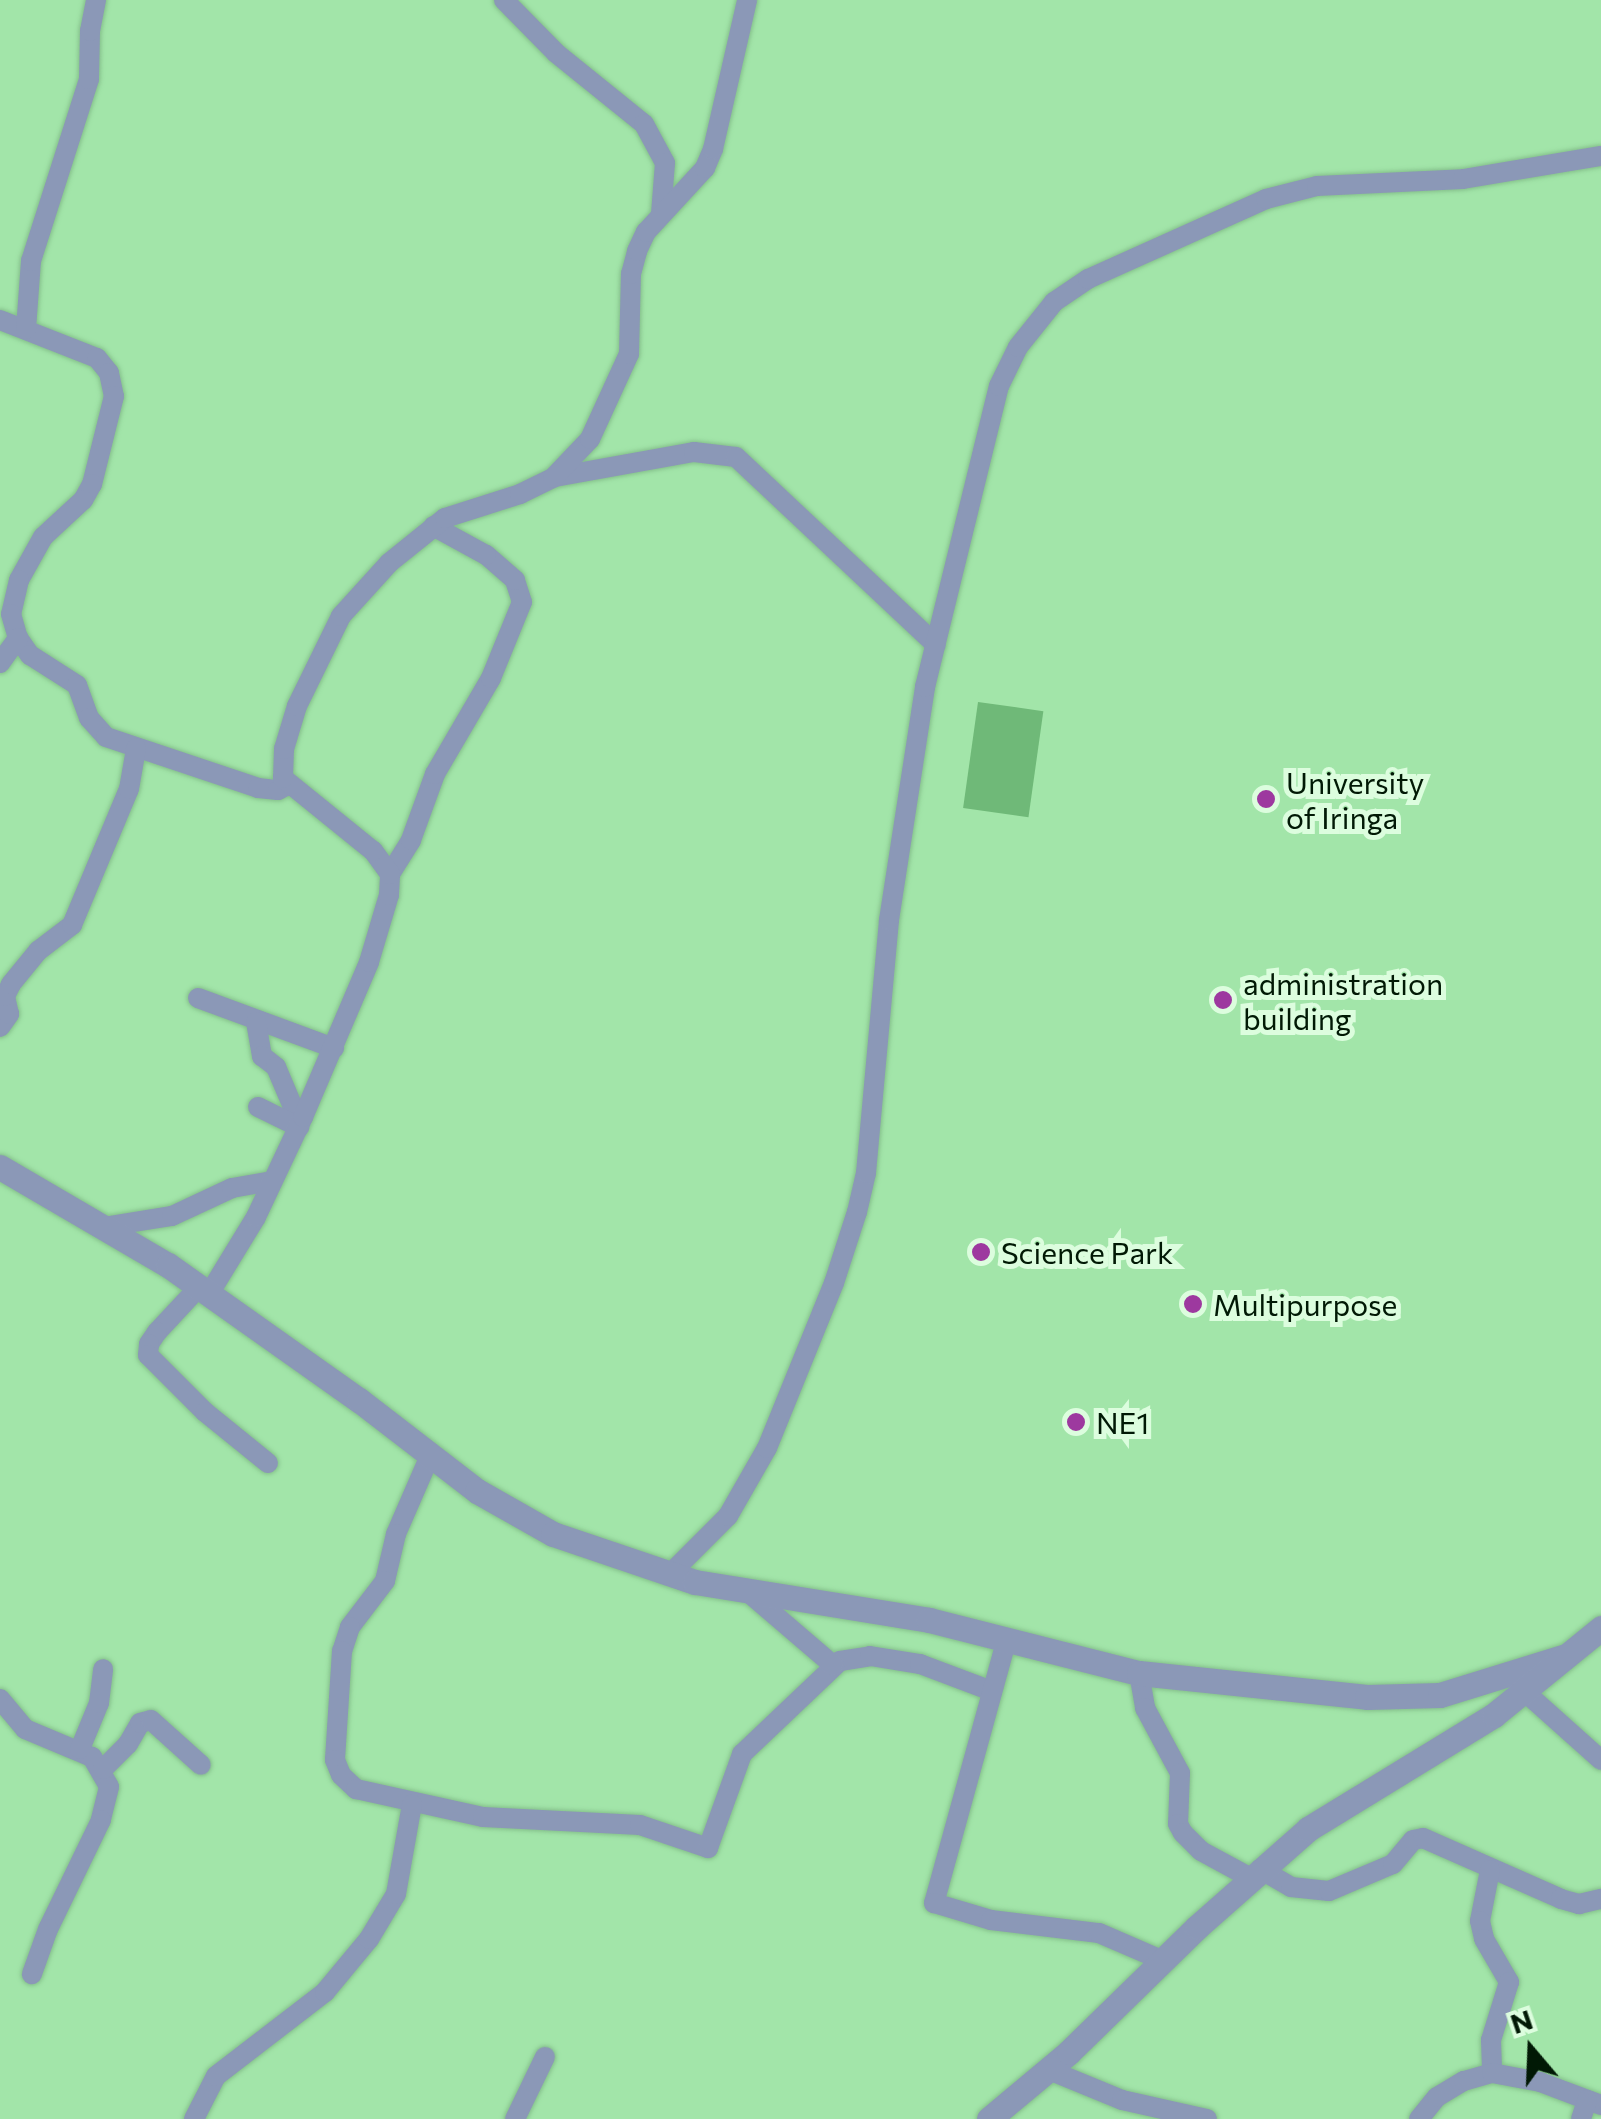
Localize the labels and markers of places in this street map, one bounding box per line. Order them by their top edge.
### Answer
place label: University of Iringa [1286,764,1424,834]
marker: University of Iringa [1255,788,1277,810]
place label: administration building [1243,965,1443,1036]
marker: administration building [1212,989,1234,1011]
place label: Science Park [1001,1234,1173,1270]
marker: Science Park [970,1241,992,1263]
place label: Multipurpose [1213,1286,1397,1322]
marker: Multipurpose [1182,1293,1204,1315]
place label: NE1 [1096,1404,1149,1440]
marker: NE1 [1065,1411,1087,1433]

